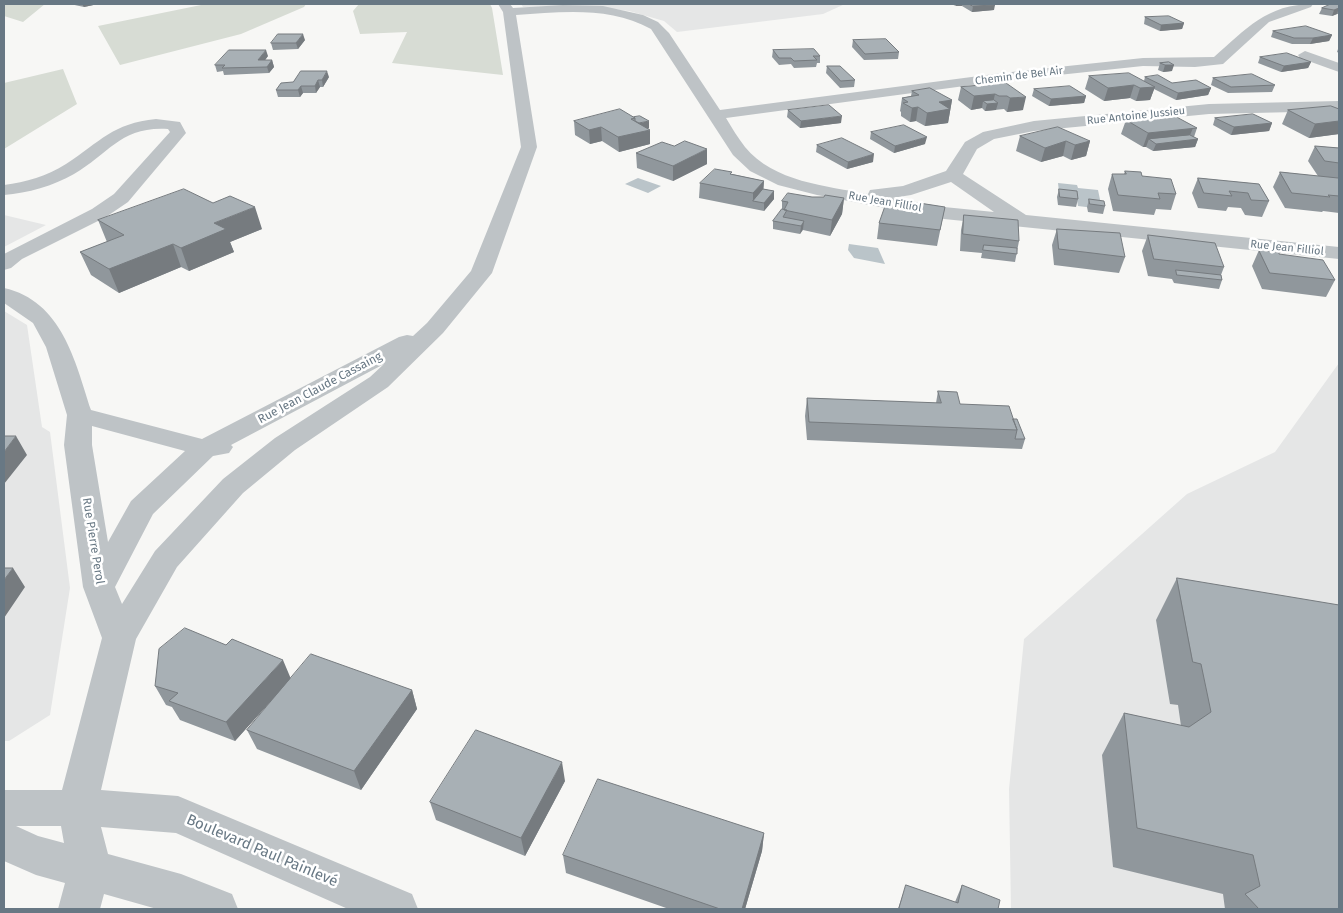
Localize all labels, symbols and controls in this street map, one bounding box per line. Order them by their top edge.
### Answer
street label: Chemin de Bel Air [974,64,1064,88]
street label: Rue Antoine Jussieu [1086,104,1186,128]
street label: Rue Jean Filliol [847,189,923,215]
street label: Rue Jean Filliol [1250,238,1324,258]
street label: Rue Jean Claude Cassaing [256,349,384,427]
street label: Rue Pierre Perol [79,497,107,585]
street label: Boulevard Paul Painlevé [184,811,340,891]

